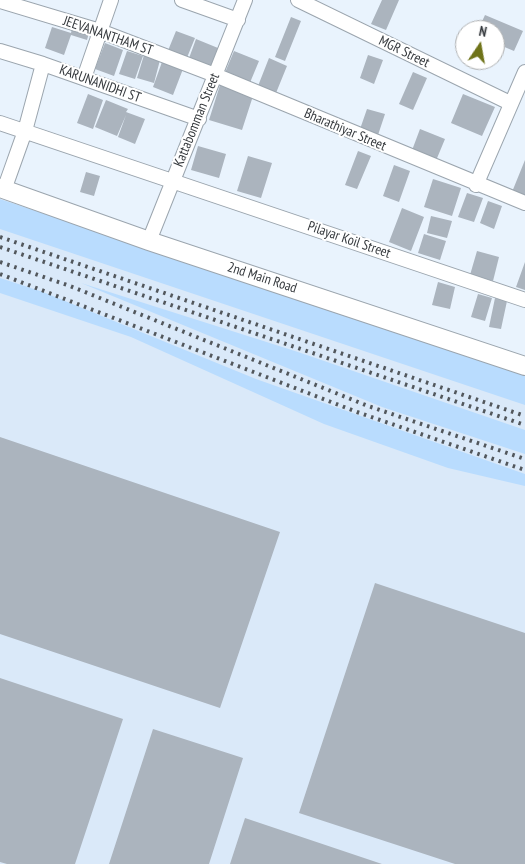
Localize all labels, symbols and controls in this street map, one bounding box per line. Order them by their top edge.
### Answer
street label: JEEVANANTHAM ST [61,13,155,59]
north arrow [455,20,505,70]
text: N [477,22,488,41]
street label: MGR Street [376,33,432,71]
street label: KARUNANIDHI ST [57,61,143,107]
street label: Kattabomman Street [171,71,223,169]
street label: Bharathiyar Street [301,105,389,155]
street label: Pilayar Koil Street [305,218,393,262]
street label: 2nd Main Road [225,259,299,297]

